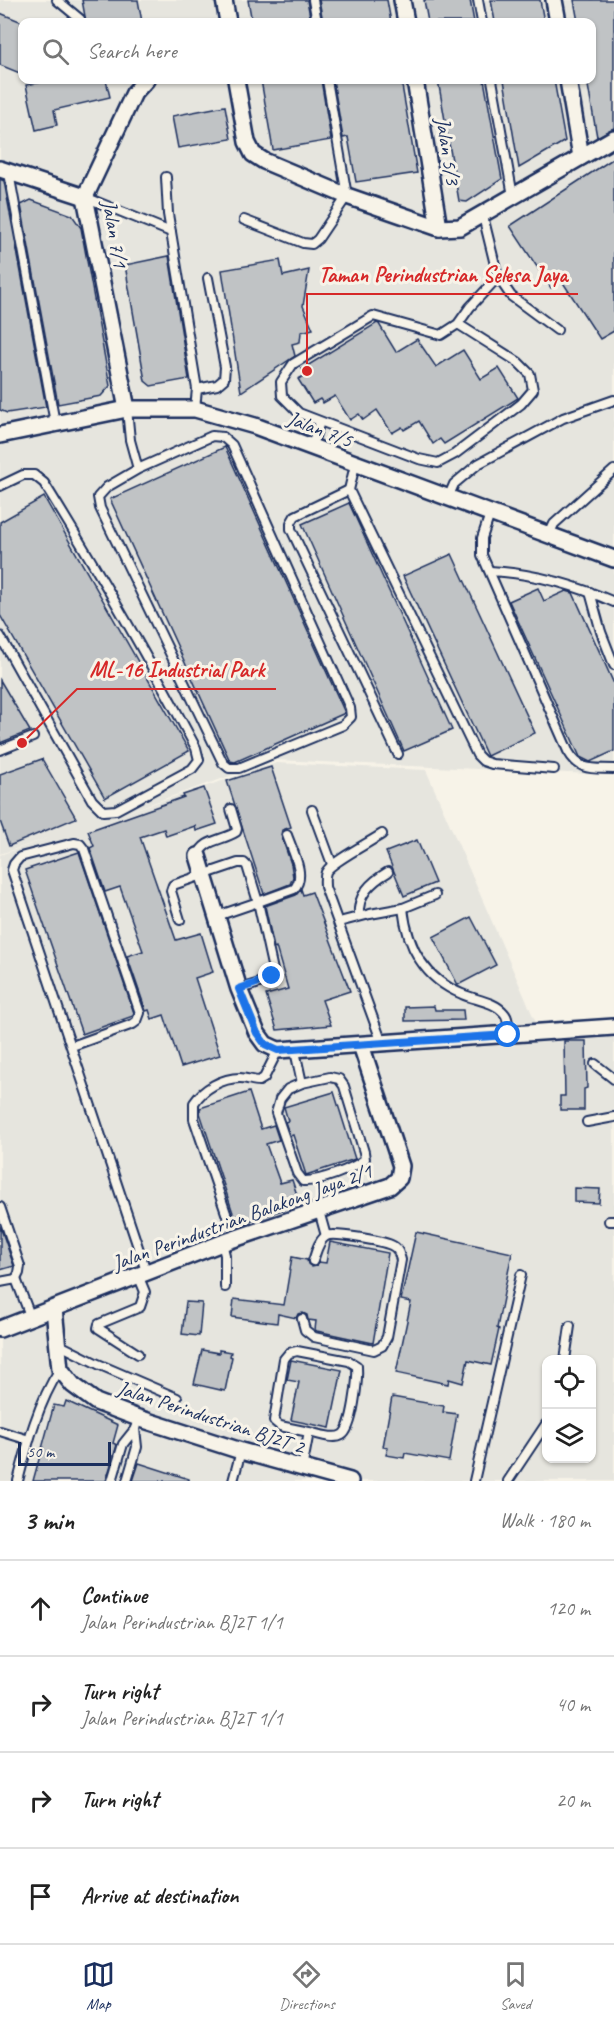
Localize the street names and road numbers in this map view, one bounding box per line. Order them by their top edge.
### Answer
street label: Jalan 5/3 [430,115,466,188]
street label: Jalan 7/1 [96,197,134,271]
street label: Jalan 7/5 [283,404,358,454]
street label: Jalan Perindustrian Balakong Jaya 2/1 [108,1157,377,1277]
street label: Jalan Perindustrian BJ2T 2 [113,1374,309,1460]

